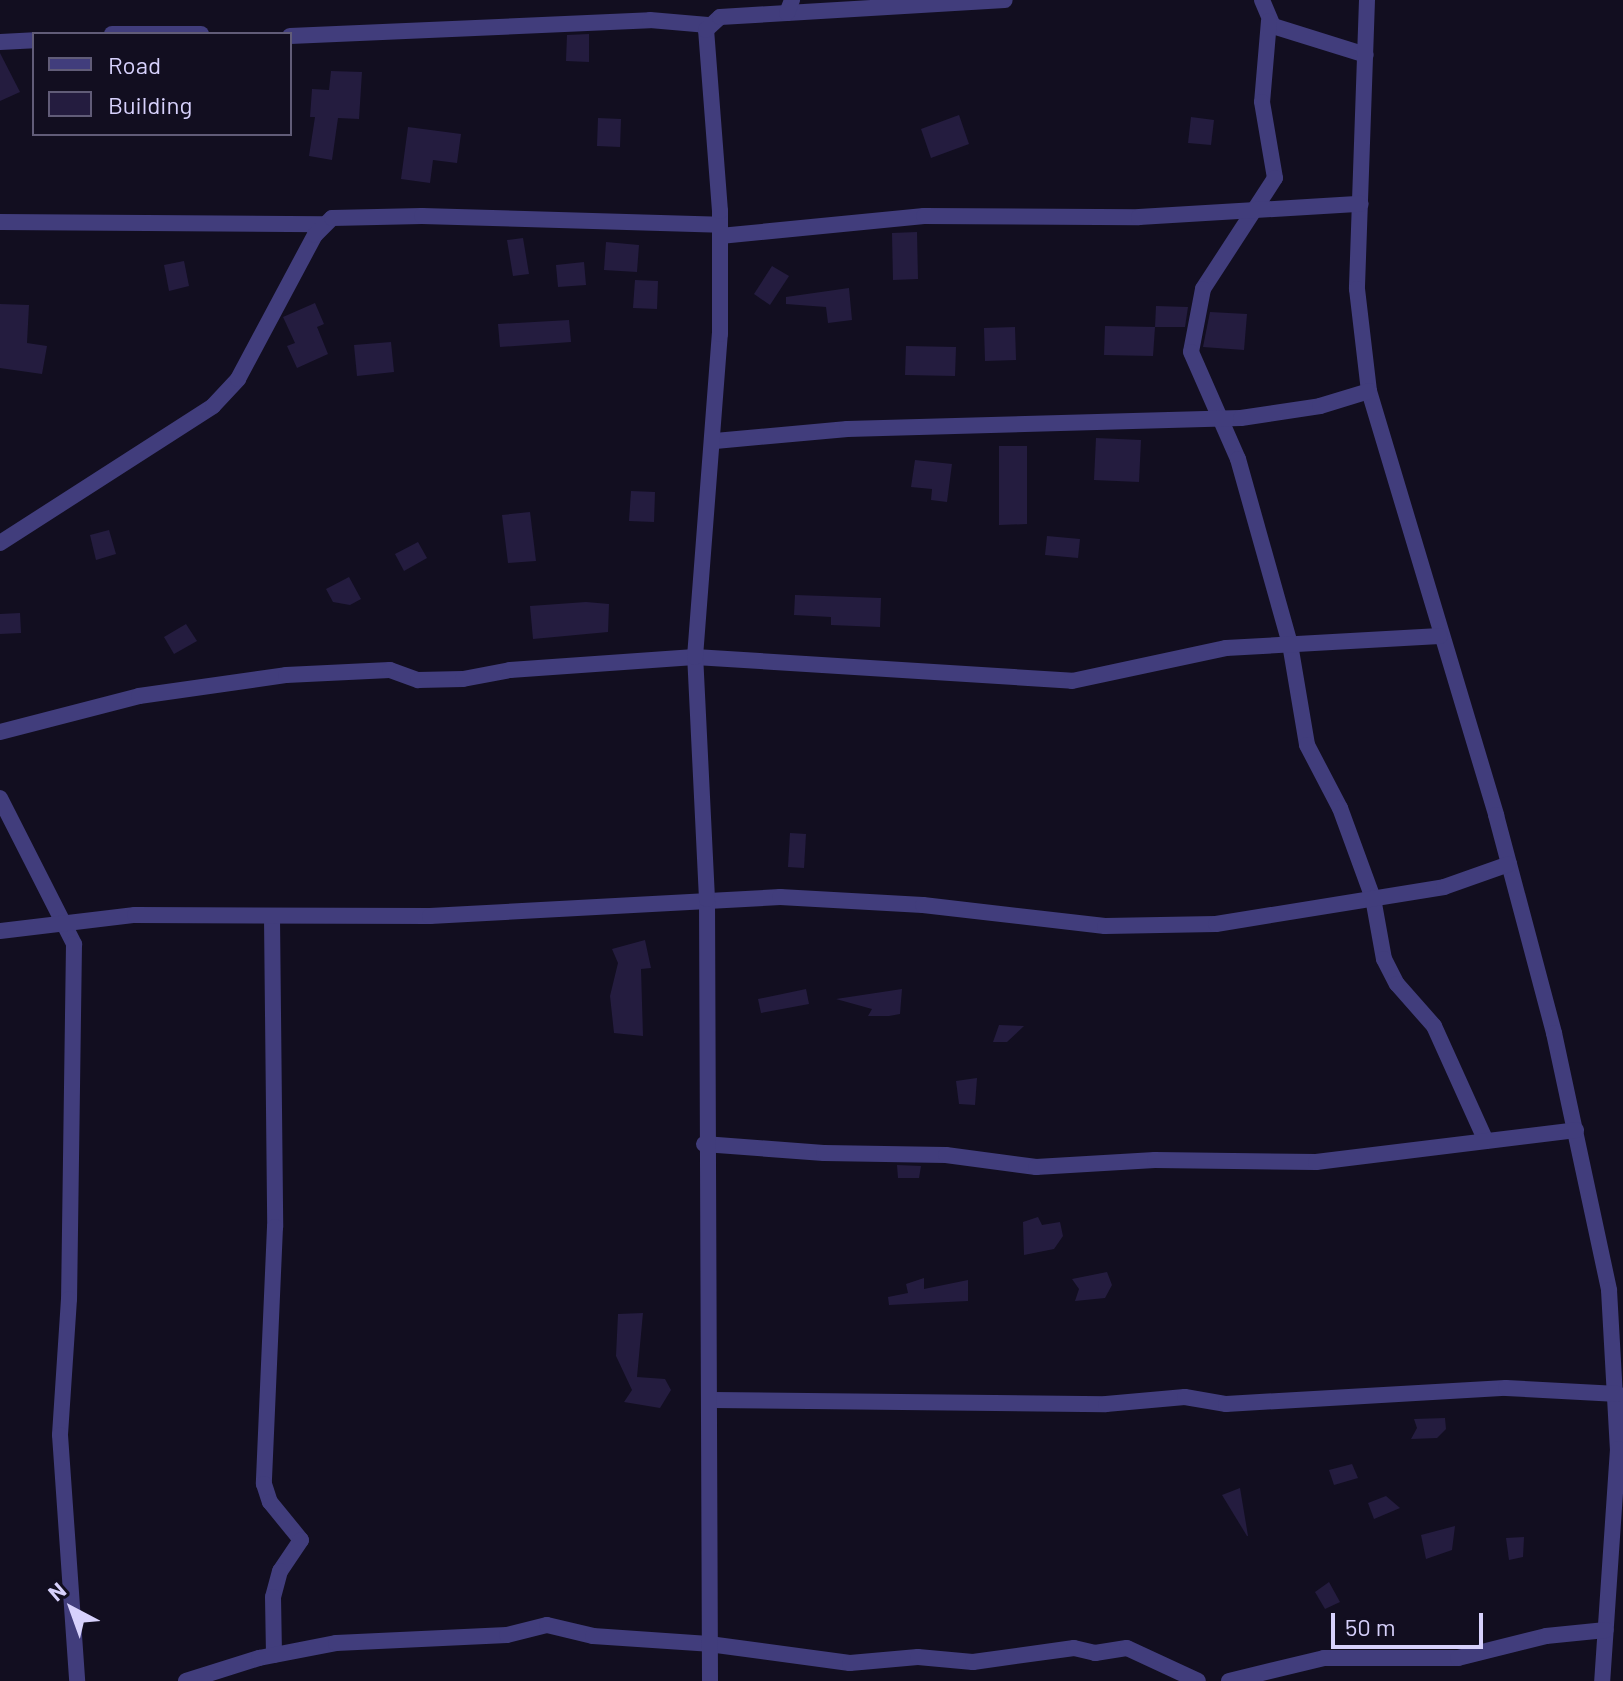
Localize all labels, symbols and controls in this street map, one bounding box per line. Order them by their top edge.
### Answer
legend [32,32,292,136]
text: Road [108,50,161,79]
text: Building [108,90,192,119]
north arrow [32,1569,112,1649]
text: N [42,1576,70,1606]
scale bar [1335,1597,1487,1647]
text: 50 m [1345,1612,1396,1641]

